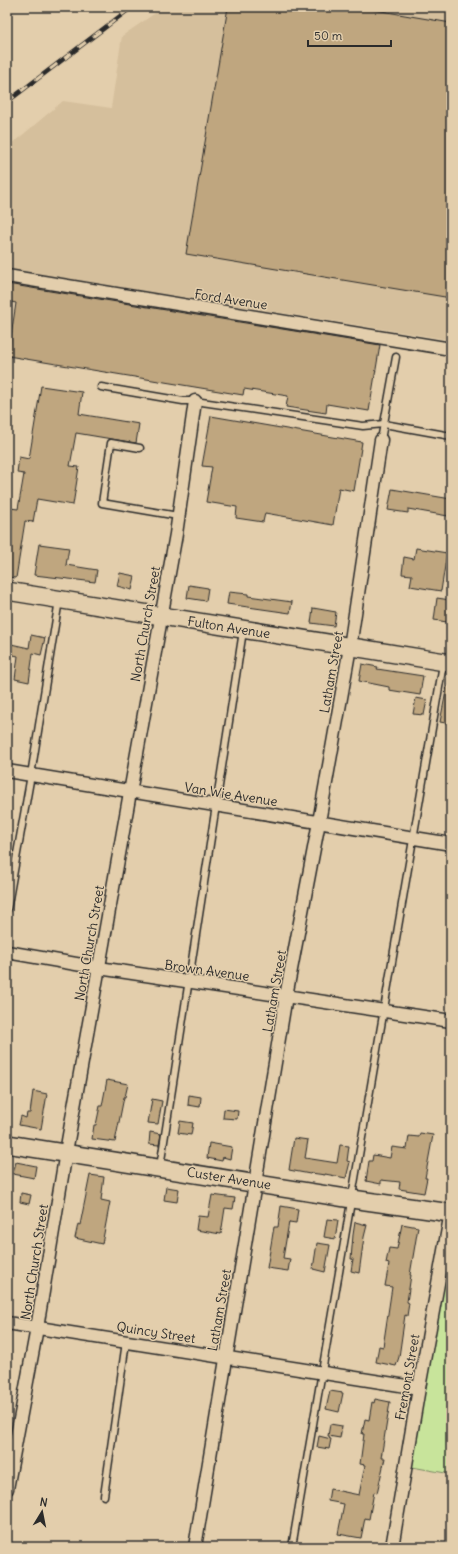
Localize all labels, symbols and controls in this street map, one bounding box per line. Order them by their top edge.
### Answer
scale bar [308,22,391,48]
text: 50 m [314,28,343,43]
street label: Ford Avenue [193,285,269,314]
street label: North Church Street [127,564,164,683]
street label: Fulton Avenue [186,613,271,642]
street label: Latham Street [316,629,347,714]
street label: Van Wie Avenue [183,779,279,810]
street label: North Church Street [71,883,108,1002]
street label: Latham Street [259,948,290,1033]
street label: Brown Avenue [163,956,250,985]
street label: Custer Avenue [186,1163,272,1194]
street label: North Church Street [17,1202,52,1321]
street label: Latham Street [204,1267,235,1352]
street label: Quincy Street [115,1318,197,1347]
street label: Fremont Street [392,1332,424,1421]
north arrow [22,1492,62,1532]
text: N [39,1495,49,1510]

